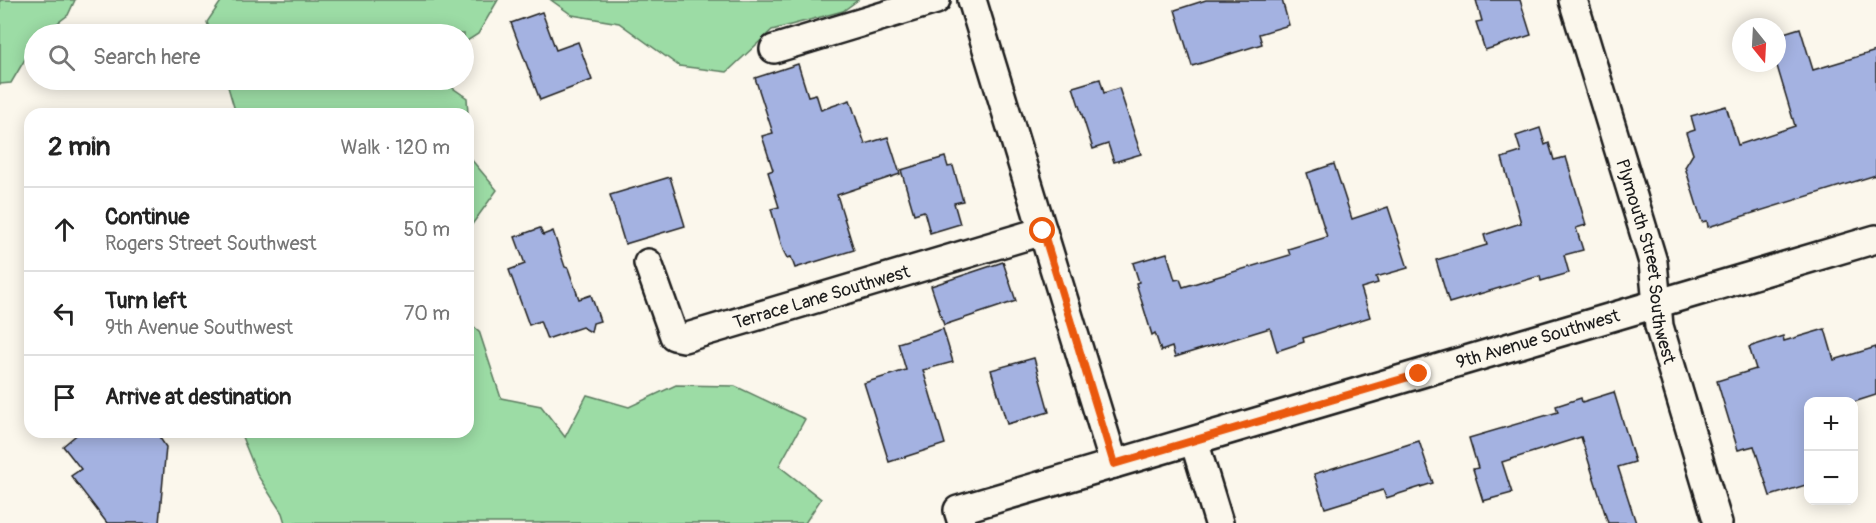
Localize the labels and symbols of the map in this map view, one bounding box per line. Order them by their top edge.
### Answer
north arrow [1732,18,1786,72]
street label: Plymouth Street Southwest [1611,156,1681,367]
route start [1029,217,1055,243]
street label: Terrace Lane Southwest [730,260,913,334]
street label: 9th Avenue Southwest [1453,304,1623,374]
route end [1405,360,1431,386]

